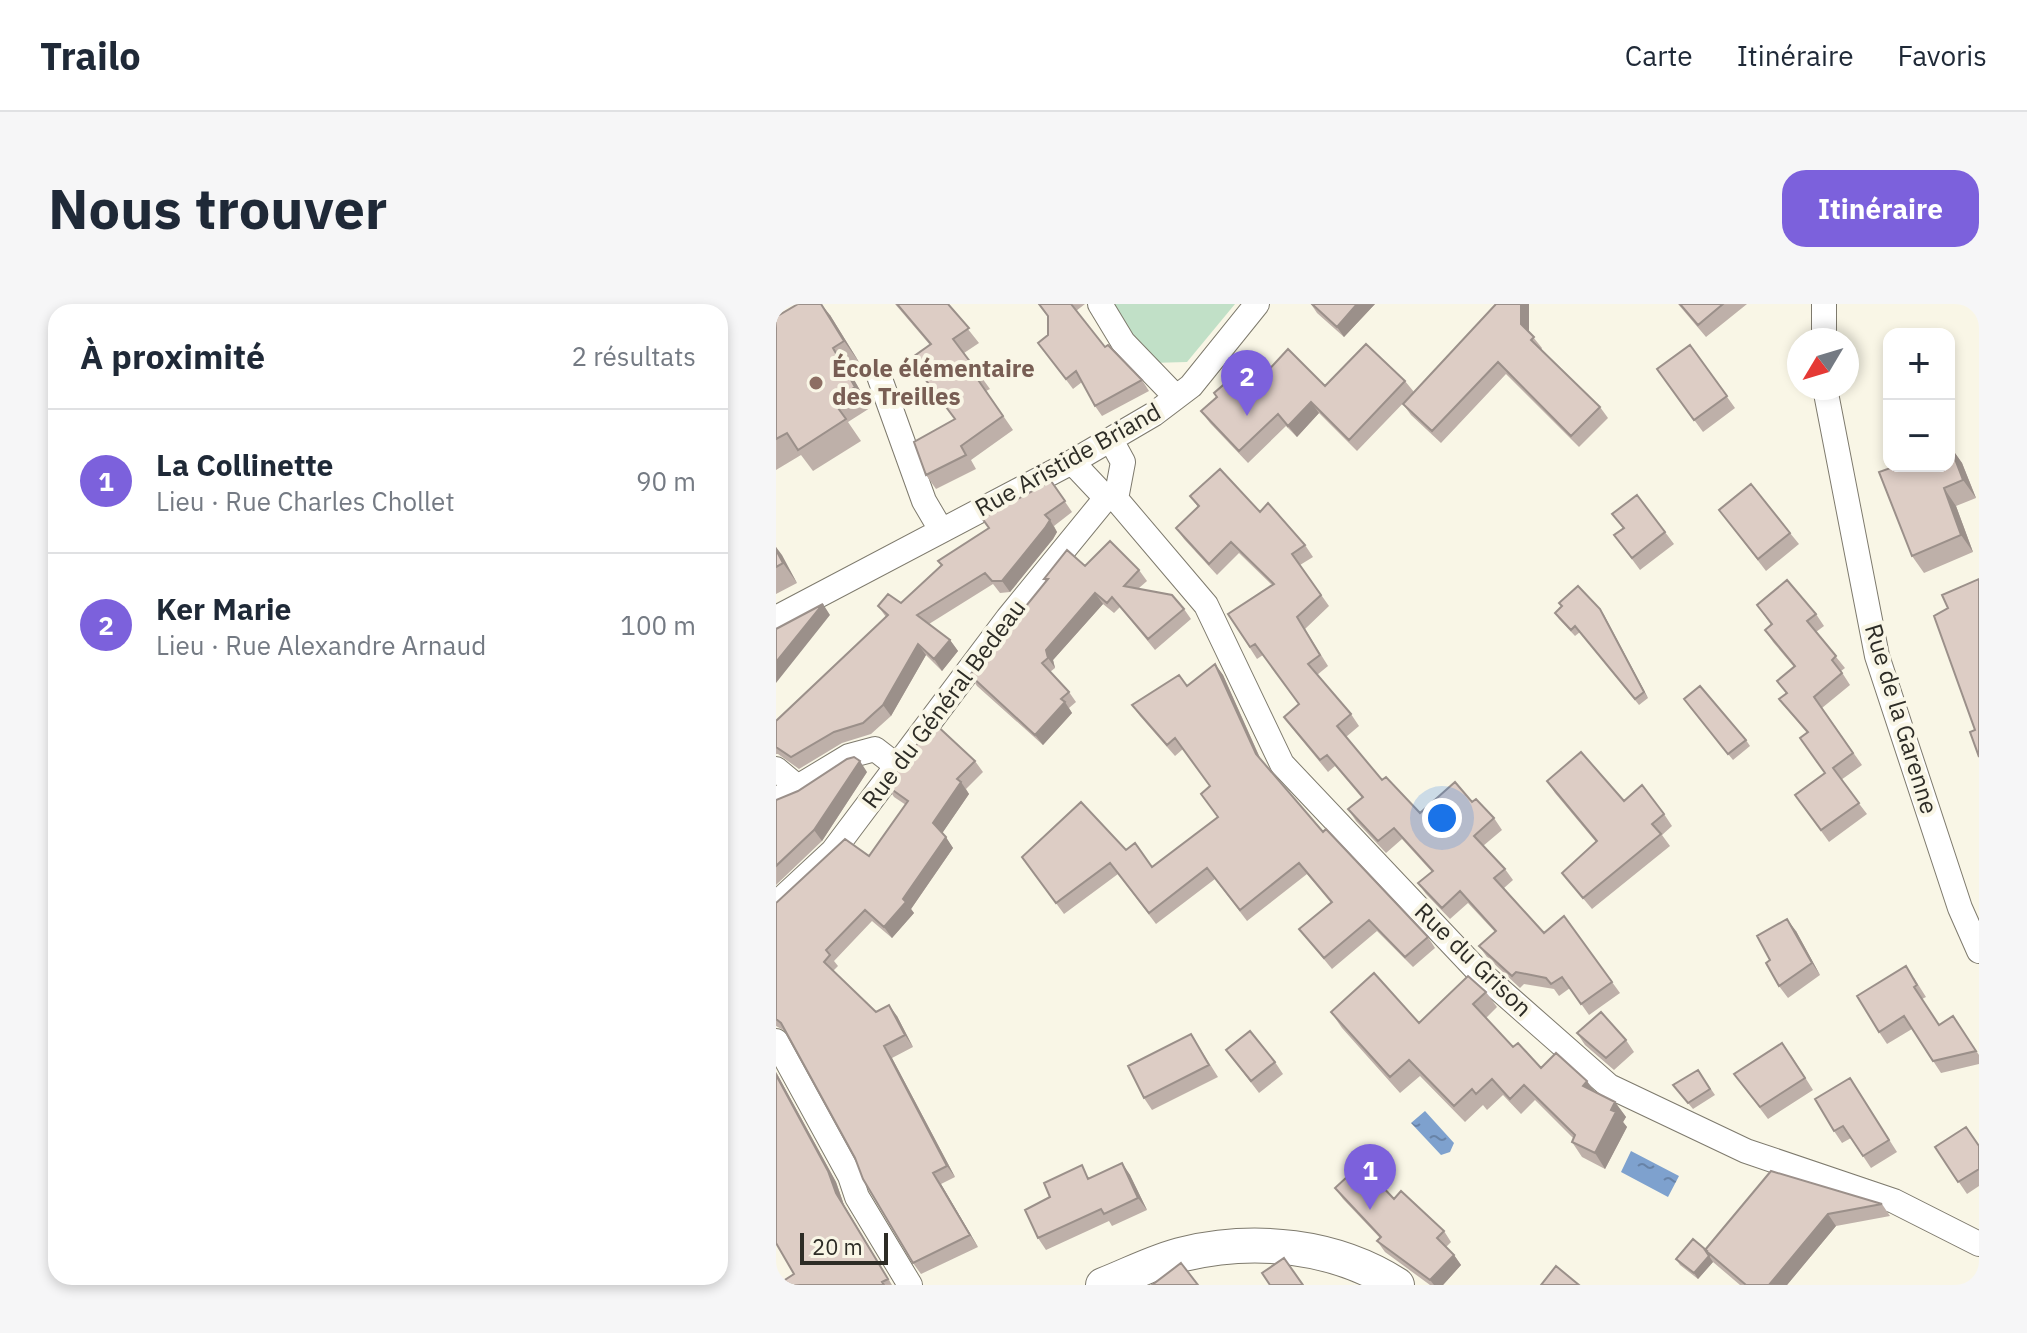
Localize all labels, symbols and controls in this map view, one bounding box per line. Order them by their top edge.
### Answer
text: Trailo [40,31,141,80]
text: Carte [1625,37,1693,74]
text: Itinéraire [1737,37,1854,74]
text: Favoris [1898,37,1987,74]
button: Itinéraire [1782,170,1979,247]
text: Nous trouver [48,172,387,244]
north arrow [1787,328,1859,400]
map controls [1883,328,1955,472]
button: + [1883,328,1955,400]
text: À proximité [80,334,265,378]
text: 2 résultats [571,339,696,373]
pin: 2 [1221,350,1273,416]
place label: École élémentaire des Treilles [832,352,1035,412]
marker: École élémentaire des Treilles [807,374,825,392]
street label: Rue Aristide Briand [969,395,1166,523]
button: − [1883,400,1955,472]
text: La Collinette [156,445,333,484]
text: 1 [98,464,114,498]
text: 90 m [636,464,696,498]
text: Lieu · Rue Charles Chollet [156,484,455,518]
text: Ker Marie [156,589,291,628]
street label: Rue du Général Bedeau [854,592,1032,814]
text: 2 [98,608,114,642]
text: 100 m [620,608,696,642]
street label: Rue de la Garenne [1858,620,1946,818]
text: Lieu · Rue Alexandre Arnaud [156,628,486,662]
your location [1422,798,1462,838]
street label: Rue du Grison [1408,895,1539,1023]
pin: 1 [1344,1144,1396,1210]
scale bar [800,1229,888,1265]
text: 20 m [812,1232,863,1261]

